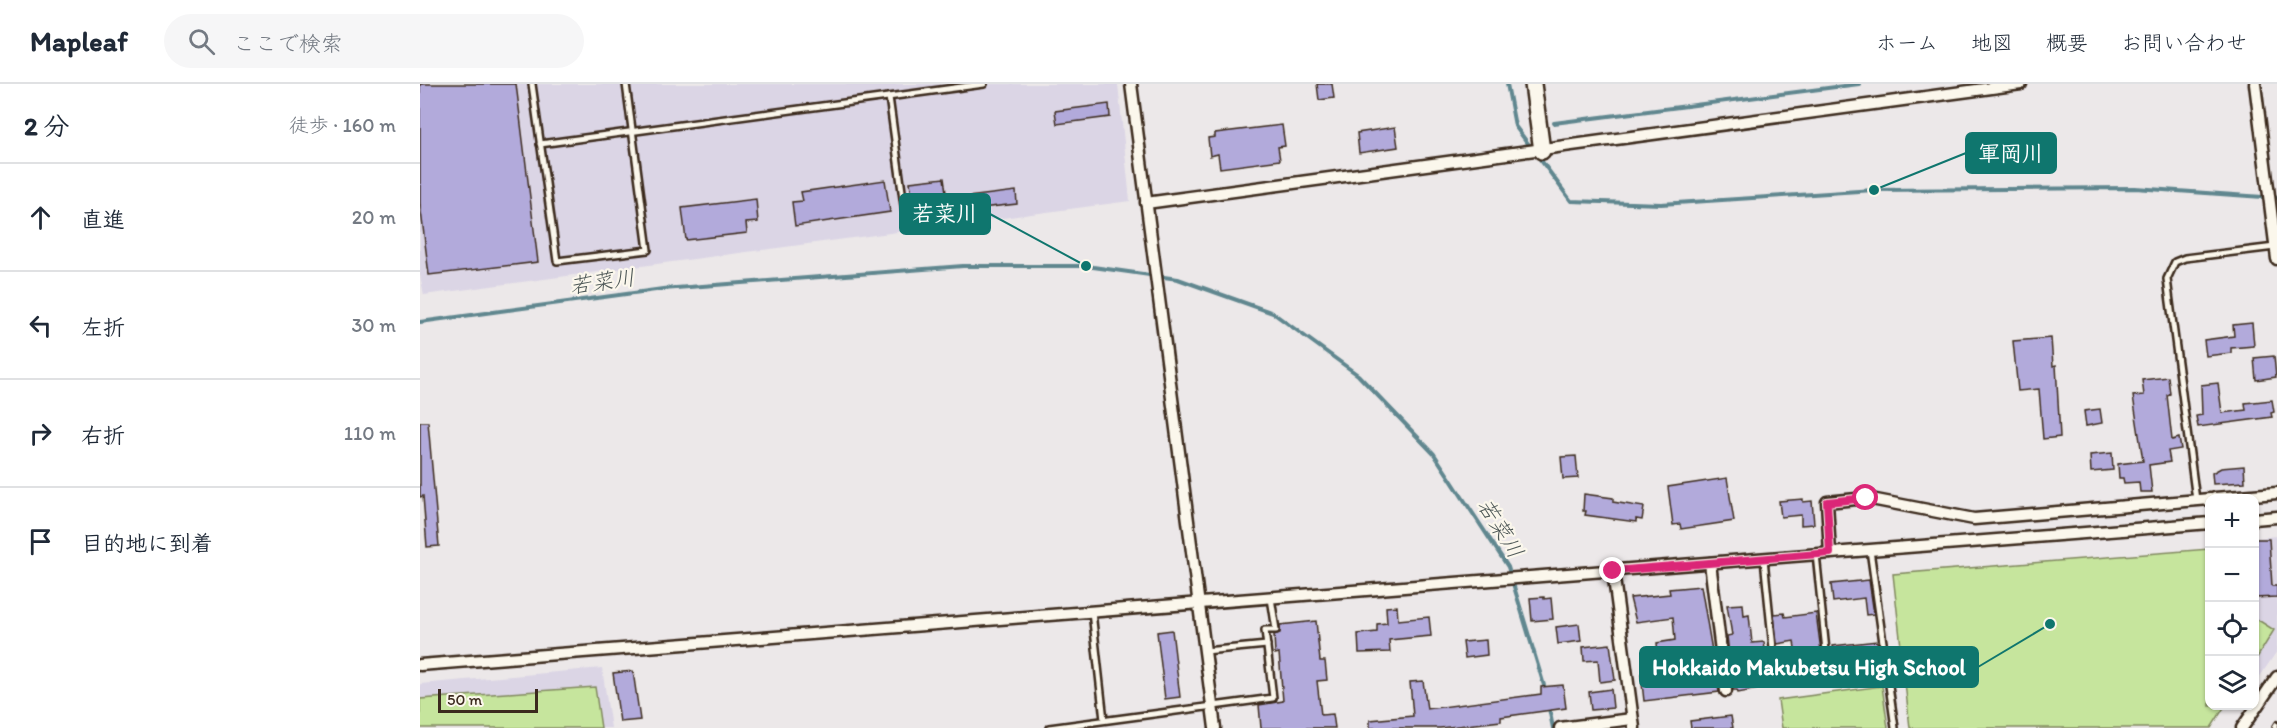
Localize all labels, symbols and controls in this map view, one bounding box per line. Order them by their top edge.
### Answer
search box [164,14,584,68]
text: Mapleaf [30,24,128,58]
icon: search [185,25,218,58]
text: ここで検索 [233,30,343,57]
text: ホーム [1876,30,1938,55]
text: 地図 [1971,30,2013,55]
text: 概要 [2046,30,2088,55]
text: お問い合わせ [2121,30,2247,55]
text: 2 分 [24,110,70,142]
text: 徒歩 · 160 m [289,113,396,137]
callout: 軍岡川 [1966,133,2056,173]
text: 軍岡川 [1978,140,2044,167]
callout: 若菜川 [900,194,990,234]
text: 若菜川 [912,200,978,227]
icon: ahead [24,201,57,234]
text: 20 m [352,205,396,229]
text: 直進 [81,206,125,233]
water label: 若菜川 [568,264,637,299]
icon: left [24,309,57,342]
text: 30 m [351,313,396,337]
text: 左折 [81,314,125,341]
icon: right [24,417,57,450]
text: 110 m [344,421,396,445]
text: 右折 [81,422,125,449]
route start [1852,484,1878,510]
water label: 若菜川 [1472,493,1530,563]
map controls [2205,494,2259,710]
button: + [2205,494,2259,548]
icon: arrive [24,525,57,558]
text: 目的地に到着 [81,530,213,557]
button: − [2205,548,2259,602]
route end [1599,557,1625,583]
button: locate [2205,602,2259,656]
callout: Hokkaido Makubetsu High School [1640,647,1978,687]
text: Hokkaido Makubetsu High School [1652,654,1967,681]
button: layers [2205,656,2259,710]
scale bar [438,686,538,714]
text: 50 m [447,690,482,709]

